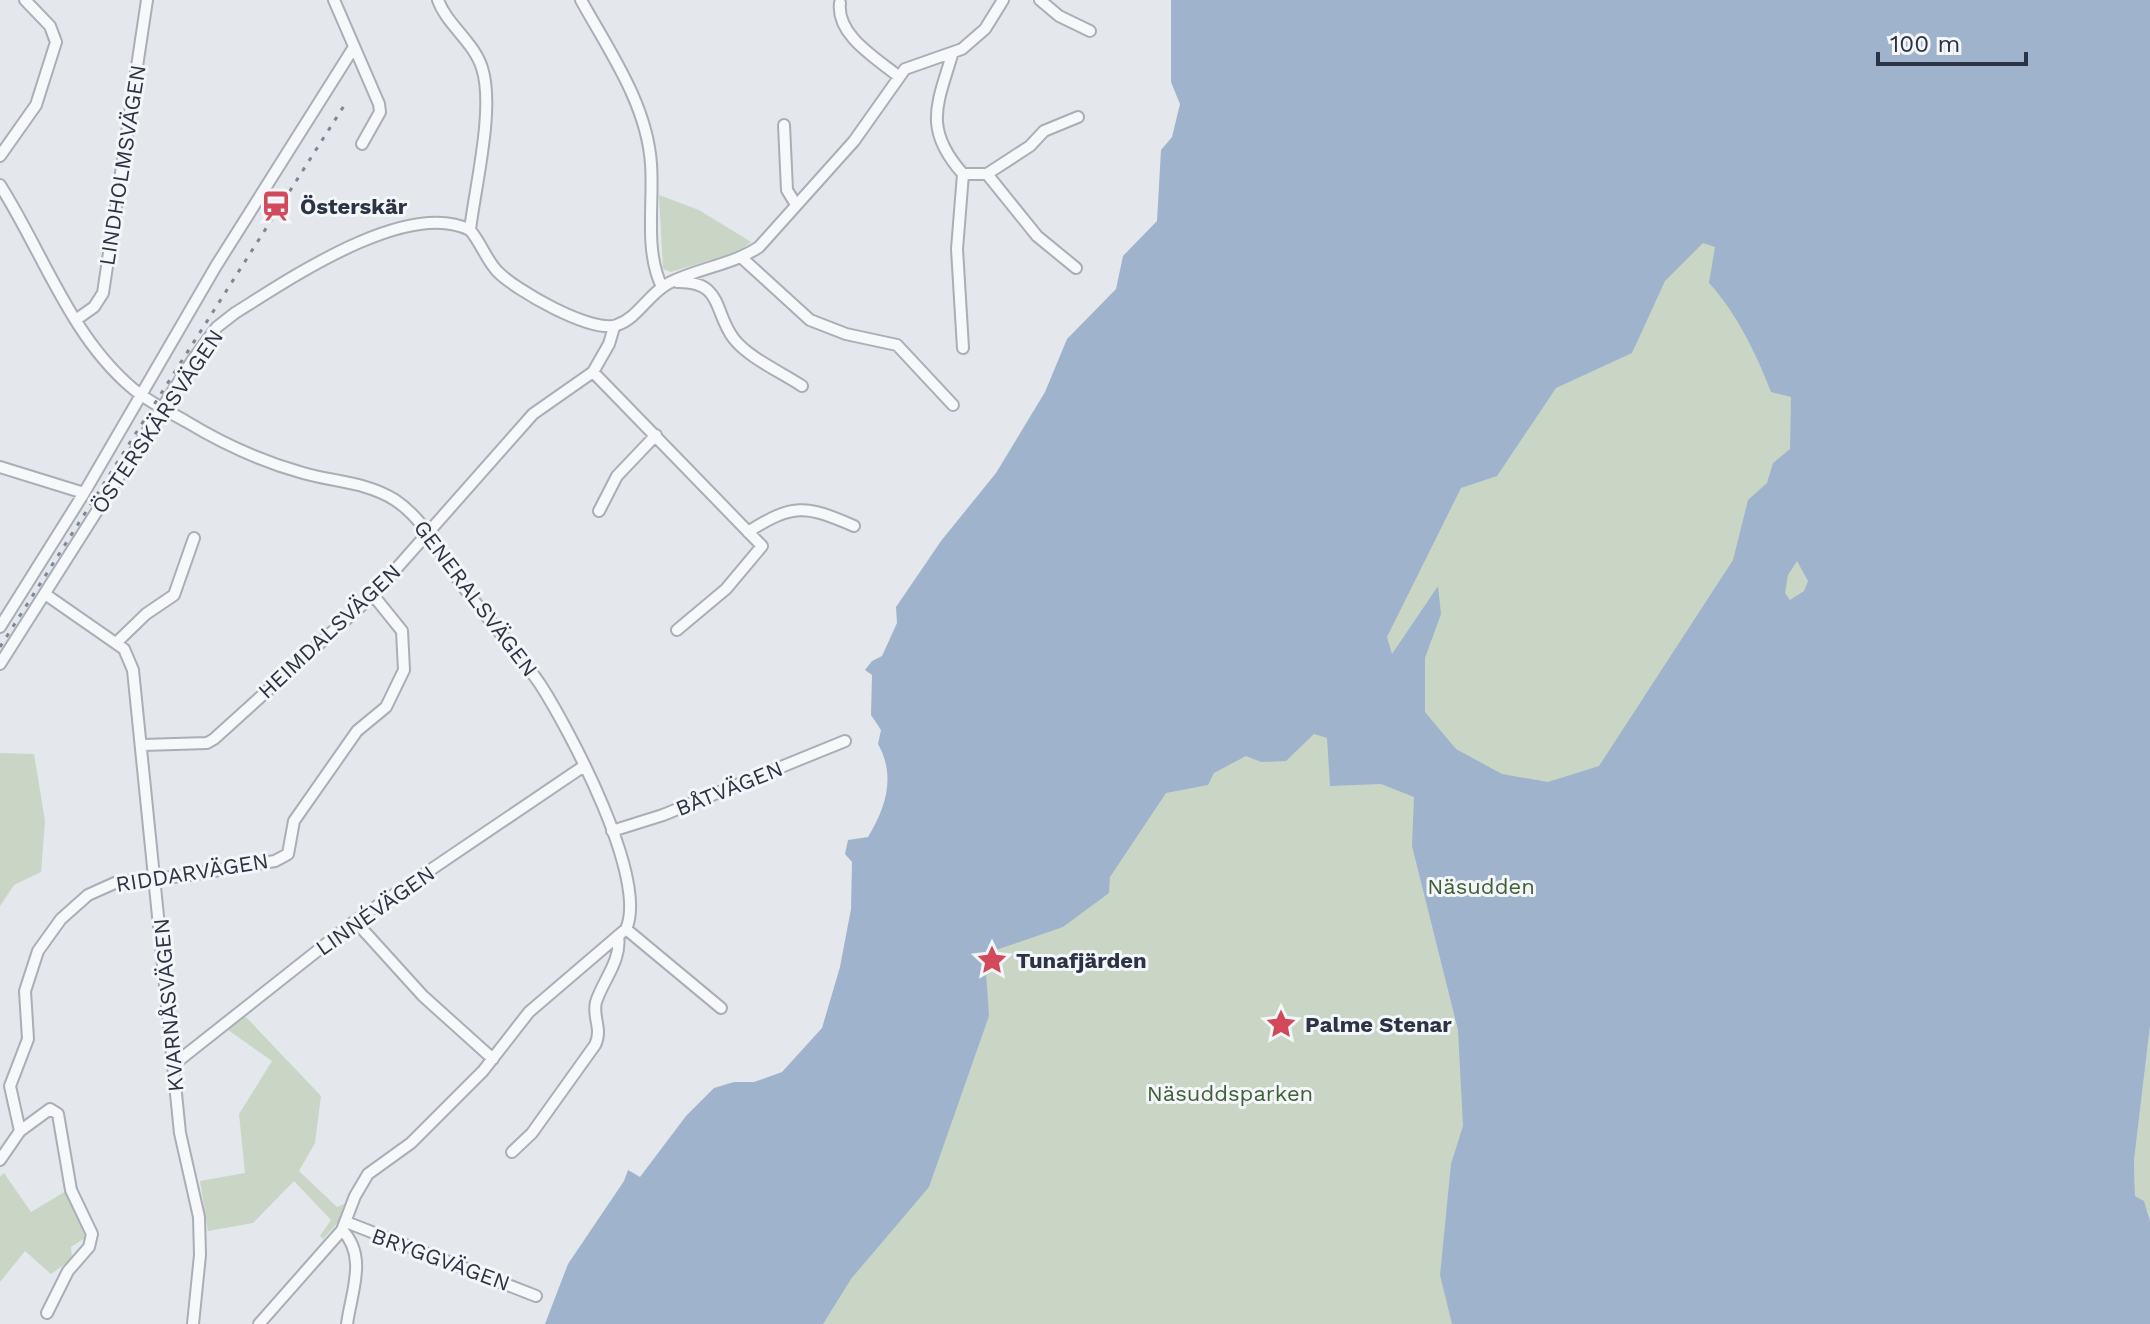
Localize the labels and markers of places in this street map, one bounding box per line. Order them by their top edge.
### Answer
station icon: Österskär [259,189,293,223]
place label: Österskär [300,194,408,219]
place icon: Tunafjärden [975,943,1009,977]
place label: Tunafjärden [1016,948,1147,973]
place icon: Palme Stenar [1264,1007,1298,1041]
place label: Palme Stenar [1305,1012,1452,1037]

